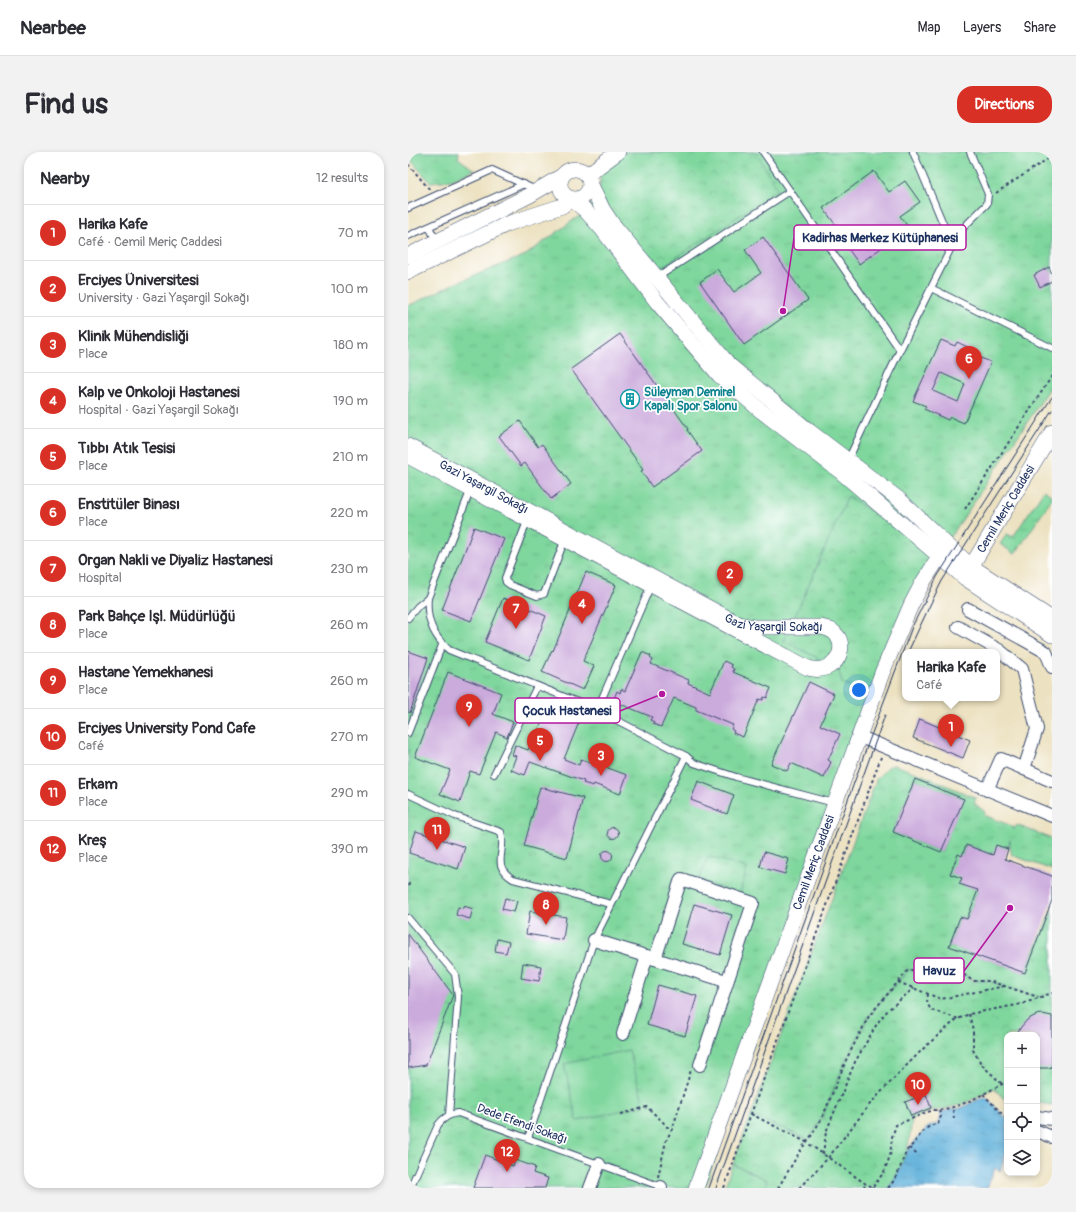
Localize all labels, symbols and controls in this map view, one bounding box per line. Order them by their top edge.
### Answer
text: Nearbee [20,16,86,40]
text: Map [918,19,941,36]
text: Layers [963,19,1001,36]
text: Share [1023,19,1056,36]
button: Directions [957,86,1052,123]
text: Find us [24,87,108,122]
text: Nearby [40,168,89,189]
text: 12 results [316,170,368,186]
text: Harika Kafe [78,215,148,234]
text: 1 [50,225,56,241]
text: 70 m [338,225,368,241]
callout: Kadirhas Merkez Kütüphanesi [794,225,966,250]
text: Kadirhas Merkez Kütüphanesi [802,230,959,246]
text: Café · Cemil Meriç Caddesi [78,234,222,250]
text: Erciyes Üniversitesi [78,271,199,290]
text: 2 [49,281,57,297]
text: 100 m [331,281,368,297]
text: University · Gazi Yaşargil Sokağı [78,290,250,306]
text: Klinik Mühendisliği [78,327,188,346]
text: 3 [49,337,57,353]
text: 180 m [333,337,368,353]
text: Place [78,346,107,362]
pin: 6 [956,346,982,379]
text: Kalp ve Onkoloji Hastanesi [78,383,240,402]
place label: Süleyman Demirel Kapalı Spor Salonu [644,385,737,414]
building icon: Süleyman Demirel Kapalı Spor Salonu [619,388,641,410]
text: 4 [49,393,57,409]
text: 190 m [333,393,368,409]
text: Hospital · Gazi Yaşargil Sokağı [78,402,239,418]
text: Tıbbı Atık Tesisi [78,439,175,458]
text: 5 [49,449,57,465]
text: 210 m [332,449,368,465]
street label: Gazi Yaşargil Sokağı [437,457,531,517]
text: Place [78,458,107,474]
street label: Cemil Meriç Caddesi [974,462,1038,556]
text: Enstitüler Binası [78,495,180,514]
text: 6 [49,505,57,521]
text: 220 m [330,505,368,521]
text: Place [78,514,107,530]
text: Organ Nakli ve Diyaliz Hastanesi [78,551,273,570]
text: 7 [50,561,56,577]
text: 230 m [331,561,368,577]
pin: 2 [717,561,743,594]
text: Hospital [78,570,122,586]
pin: 4 [569,591,595,624]
pin: 7 [503,596,529,629]
text: Park Bahçe Işl. Müdürlüğü [78,607,236,626]
street label: Gazi Yaşargil Sokağı [722,610,824,635]
text: 8 [50,617,56,633]
text: 260 m [330,617,368,633]
text: Place [78,626,107,642]
popup [902,649,1000,701]
text: Harika Kafe [916,658,986,677]
text: Hastane Yemekhanesi [78,663,213,682]
text: 9 [50,673,56,689]
text: 260 m [330,673,368,689]
text: Café [916,677,942,693]
your location [849,680,869,700]
text: Place [78,682,107,698]
pin: 9 [456,694,482,727]
callout: Çocuk Hastanesi [515,698,620,723]
text: Çocuk Hastanesi [522,703,612,719]
pin: 1 [938,714,964,747]
text: Erciyes University Pond Cafe [78,719,255,738]
pin: 5 [527,728,553,761]
text: 10 [46,729,60,745]
text: 270 m [331,729,368,745]
text: Café [78,738,104,754]
pin: 3 [588,743,614,776]
text: Erkam [78,775,118,794]
text: 11 [48,785,58,801]
text: 290 m [331,785,368,801]
text: Place [78,794,107,810]
street label: Cemil Meriç Caddesi [790,813,838,912]
pin: 11 [424,817,450,850]
text: Kreş [78,831,106,850]
text: 12 [47,841,59,857]
text: 390 m [331,841,368,857]
text: Place [78,850,107,866]
pin: 8 [533,892,559,925]
callout: Havuz [914,958,964,983]
text: Havuz [922,963,956,979]
map controls [1004,1032,1040,1176]
button: + [1004,1032,1040,1068]
button: − [1004,1068,1040,1104]
pin: 10 [905,1072,931,1105]
street label: Dede Efendi Sokağı [475,1101,569,1147]
button: locate [1004,1104,1040,1140]
pin: 12 [494,1139,520,1172]
button: layers [1004,1140,1040,1176]

